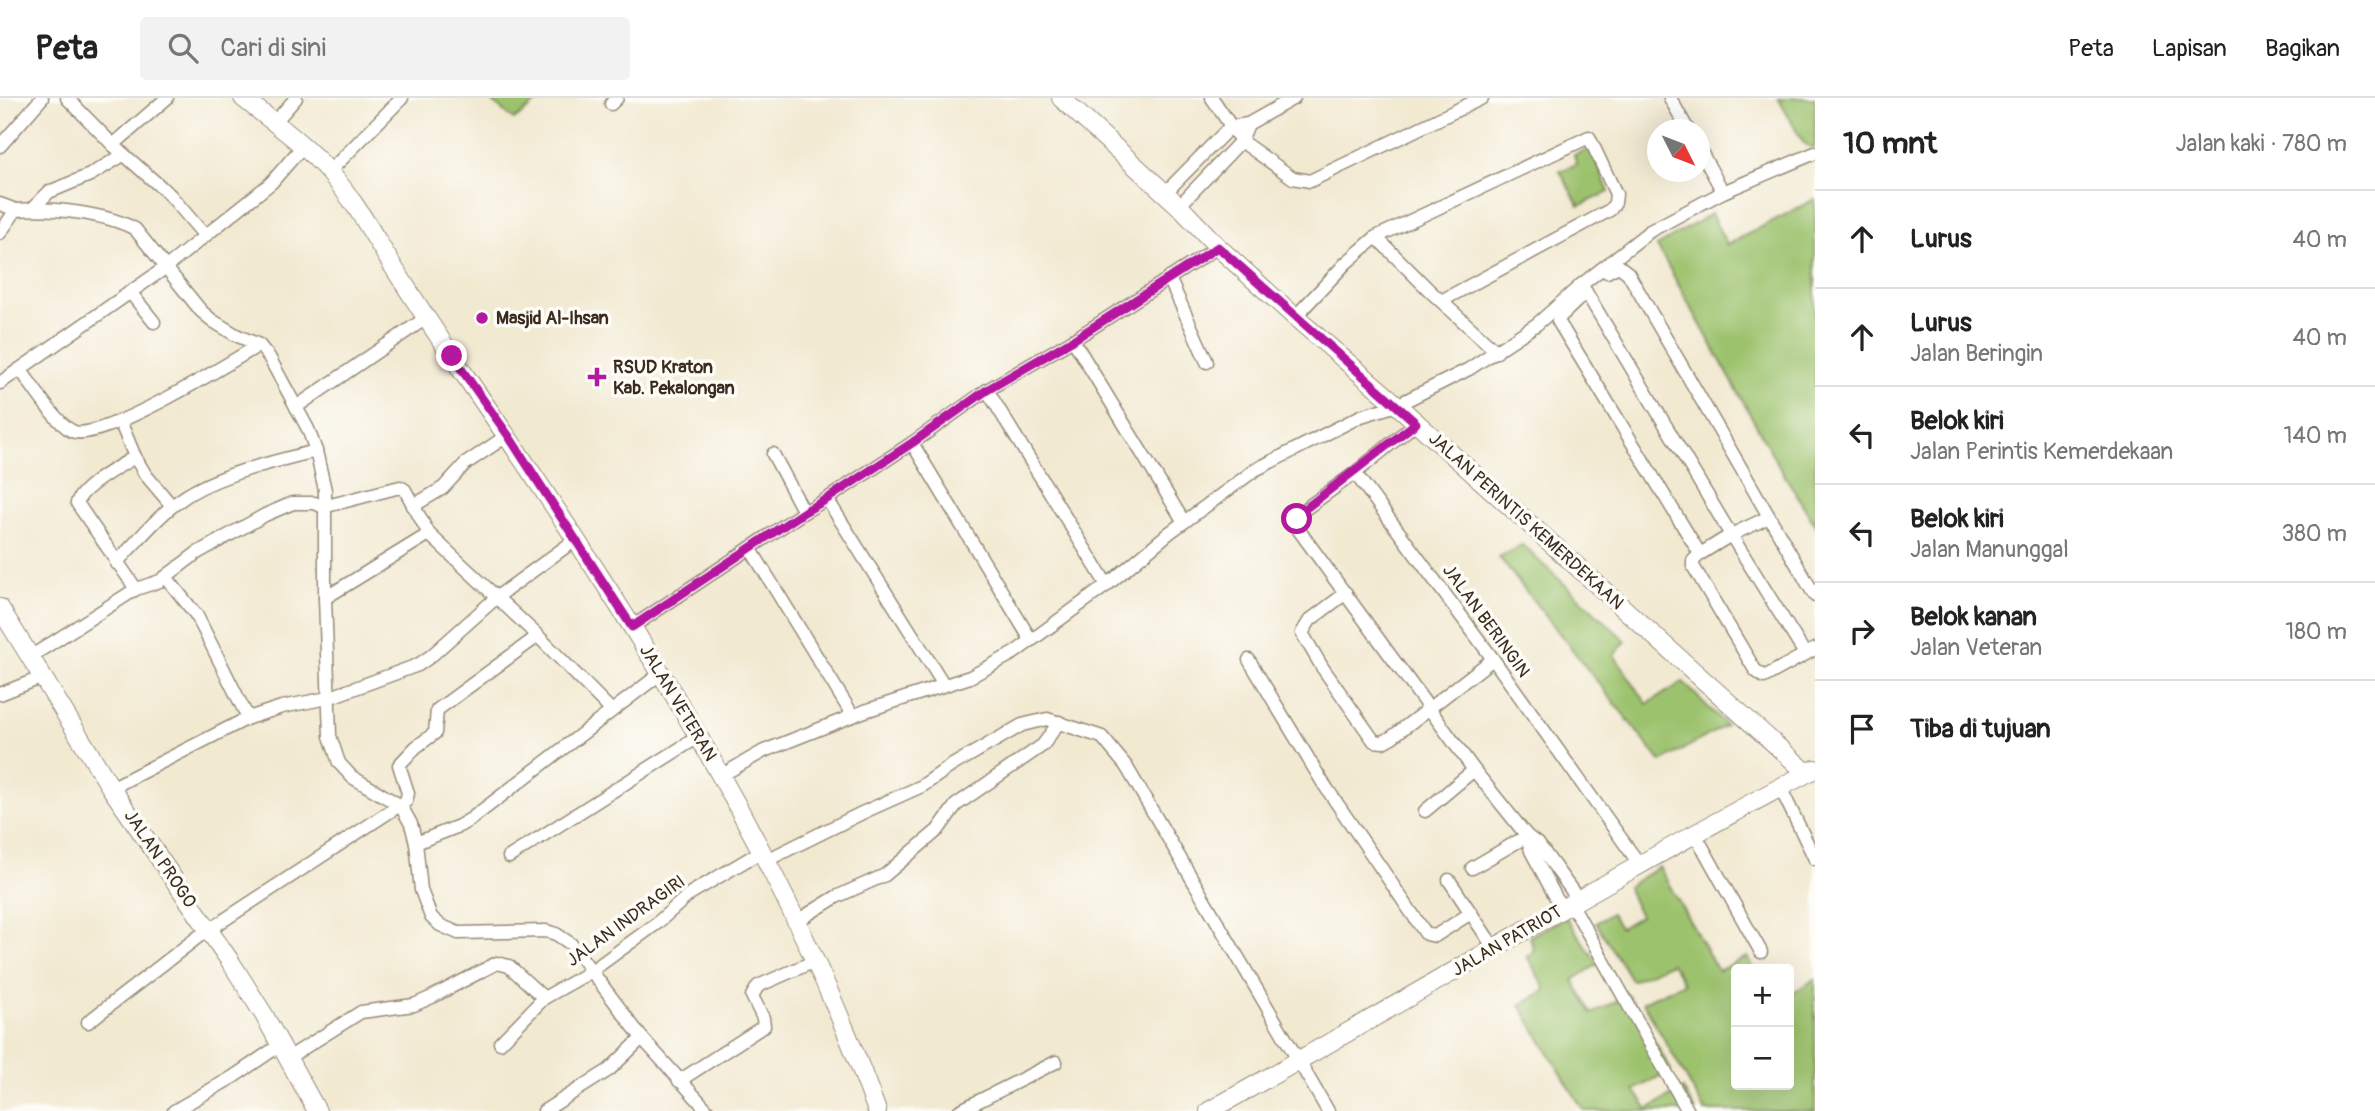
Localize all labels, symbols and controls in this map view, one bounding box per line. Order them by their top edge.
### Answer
search box [140,17,630,80]
text: Peta [35,28,98,69]
icon: search [164,29,202,67]
text: Cari di sini [220,32,326,64]
text: Peta [2068,34,2114,63]
text: Lapisan [2152,34,2227,63]
text: Bagikan [2265,34,2340,63]
north arrow [1647,119,1710,182]
text: 10 mnt [1843,125,1937,162]
text: Jalan kaki · 780 m [2176,129,2347,158]
icon: ahead [1843,220,1881,258]
text: Lurus [1910,223,1972,255]
text: 40 m [2293,225,2347,254]
place label: Masjid Al-Ihsan [496,307,609,330]
text: Lurus [1910,307,1972,339]
marker: Masjid Al-Ihsan [474,310,490,326]
icon: ahead [1843,318,1881,356]
text: 40 m [2293,323,2347,352]
text: Jalan Beringin [1910,339,2043,368]
route end [436,340,467,371]
place label: RSUD Kraton Kab. Pekalongan [613,356,735,400]
marker: RSUD Kraton Kab. Pekalongan [587,367,607,387]
text: Belok kiri [1910,405,2004,437]
icon: left [1843,416,1881,454]
text: 140 m [2284,421,2347,450]
street label: JALAN PERINTIS KEMERDEKAAN [1424,427,1628,615]
text: Jalan Perintis Kemerdekaan [1910,437,2173,466]
route start [1281,503,1312,534]
text: Belok kiri [1910,503,2004,535]
icon: left [1843,514,1881,552]
text: 380 m [2281,519,2347,548]
text: Jalan Manunggal [1910,535,2069,564]
street label: JALAN BERINGIN [1437,560,1535,682]
text: Belok kanan [1910,601,2037,633]
icon: right [1843,612,1881,650]
text: 180 m [2285,617,2347,646]
text: Jalan Veteran [1910,633,2042,662]
street label: JALAN VETERAN [634,641,722,765]
icon: arrive [1843,710,1881,748]
text: Tiba di tujuan [1910,713,2051,745]
street label: JALAN PROGO [119,806,201,912]
street label: JALAN INDRAGIRI [562,870,690,972]
street label: JALAN PATRIOT [1448,900,1566,982]
map controls [1731,964,1794,1090]
button: + [1731,964,1794,1027]
button: − [1731,1027,1794,1090]

